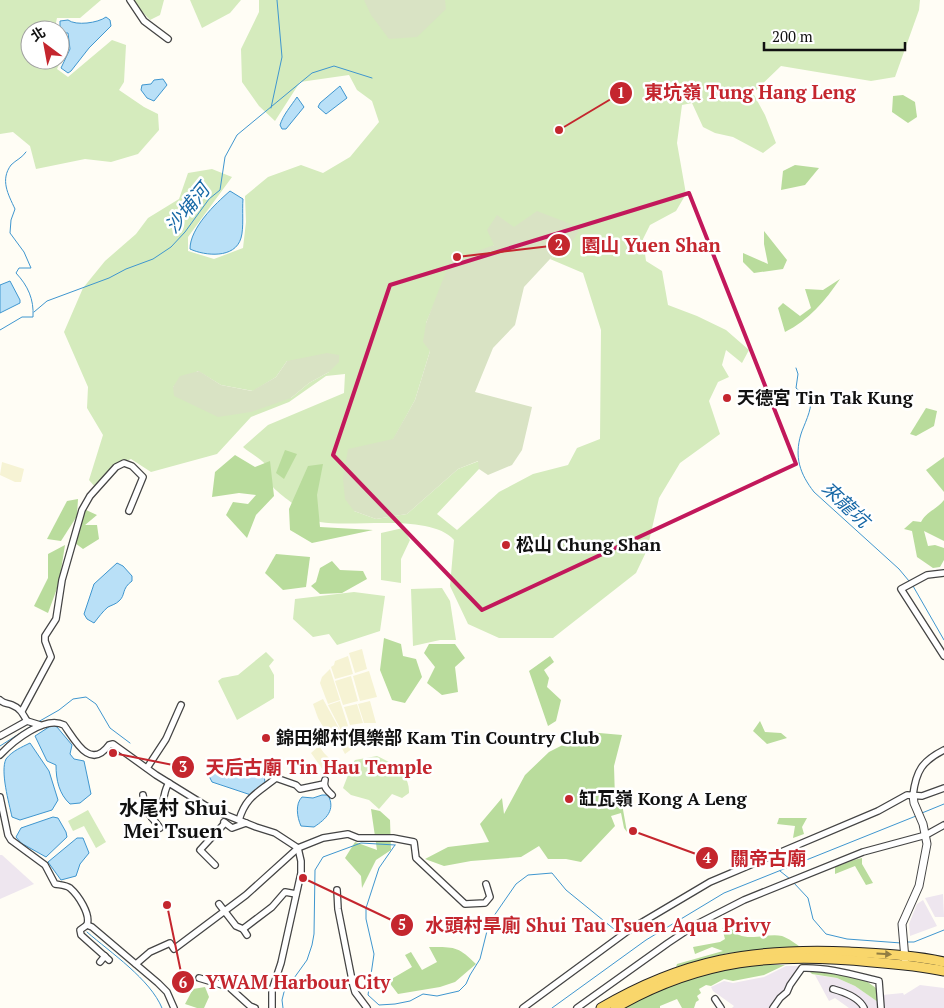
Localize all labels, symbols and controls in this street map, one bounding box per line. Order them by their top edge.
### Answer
north arrow [20,20,70,70]
scale bar [764,20,905,52]
text: 北 [27,22,49,45]
text: 200 m [772,26,813,46]
callout: 東坑嶺 Tung Hang Leng [609,76,865,110]
text: 東坑嶺 Tung Hang Leng [644,79,857,104]
text: 1 [617,82,625,102]
water label: 沙埔河 [159,175,217,238]
callout: 園山 Yuen Shan [546,228,731,262]
text: 園山 Yuen Shan [581,232,722,257]
text: 2 [555,234,563,254]
place label: 天德宮 Tin Tak Kung [737,385,914,409]
marker: 天德宮 Tin Tak Kung [721,392,733,404]
water label: 來龍坑 [817,475,878,534]
place label: 松山 Chung Shan [516,532,662,556]
marker: 松山 Chung Shan [500,539,512,551]
place label: 錦田鄉村俱樂部 Kam Tin Country Club [276,725,600,749]
marker: 錦田鄉村俱樂部 Kam Tin Country Club [260,732,272,744]
callout: 天后古廟 Tin Hau Temple [171,750,443,784]
text: 天后古廟 Tin Hau Temple [205,754,433,779]
text: 3 [179,756,187,776]
place label: 缸瓦嶺 Kong A Leng [579,786,748,810]
marker: 缸瓦嶺 Kong A Leng [563,793,575,805]
district label: 水尾村 Shui Mei Tsuen [119,794,228,844]
callout: 關帝古廟 [695,841,816,875]
text: 關帝古廟 [730,845,806,870]
text: 4 [703,847,712,867]
callout: 水頭村旱廁 Shui Tau Tsuen Aqua Privy [390,908,780,942]
text: 水頭村旱廁 Shui Tau Tsuen Aqua Privy [426,912,771,937]
text: 5 [398,914,406,934]
one-way arrow [876,950,892,958]
callout: YWAM Harbour City [171,965,401,999]
text: YWAM Harbour City [206,969,391,994]
text: 6 [179,972,188,992]

